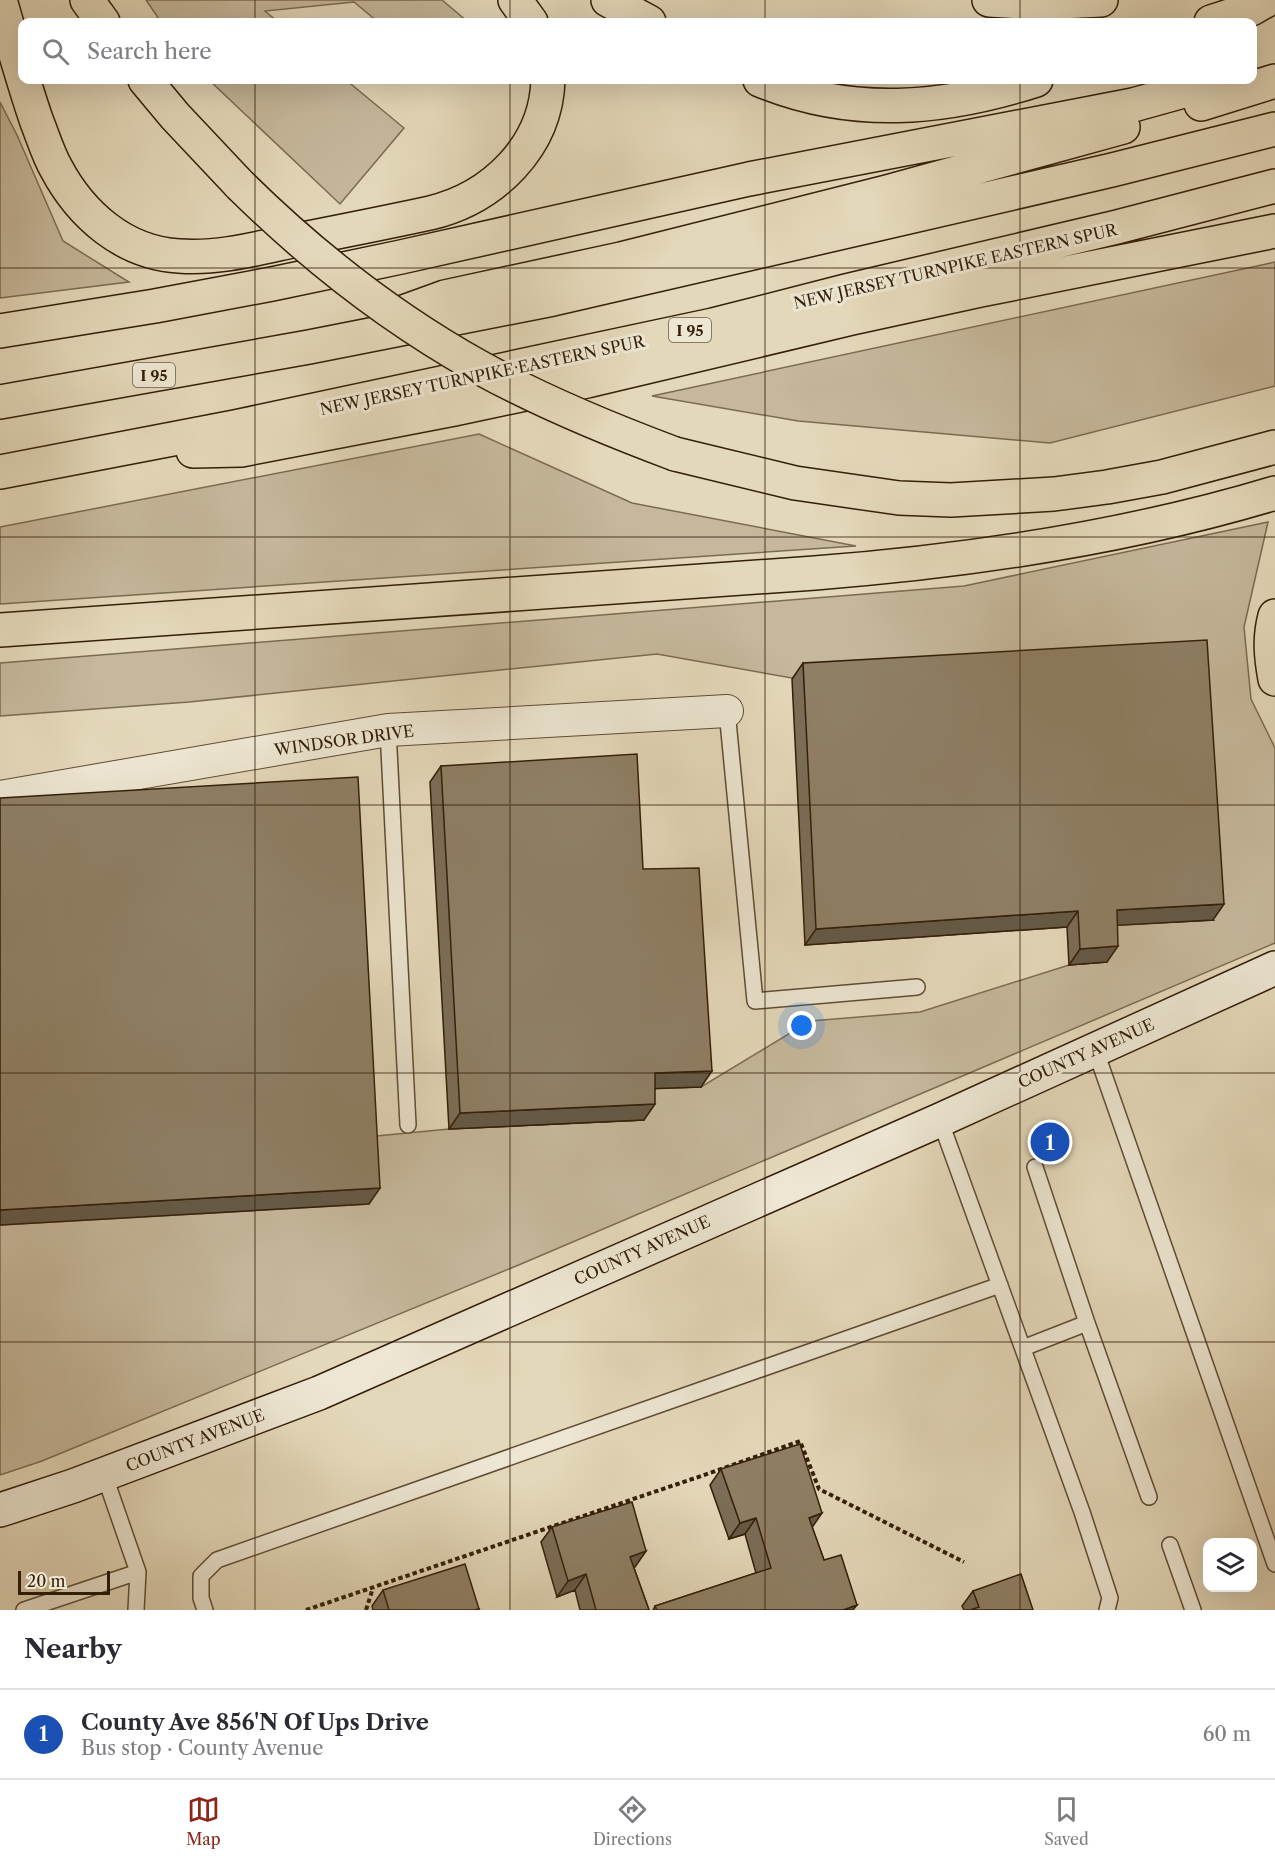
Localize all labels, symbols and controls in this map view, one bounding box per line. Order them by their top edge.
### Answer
search box [18,18,1257,84]
icon: search [39,35,72,68]
text: Search here [87,38,212,65]
street label: NEW JERSEY TURNPIKE EASTERN SPUR [791,219,1120,313]
road number: I 95 [669,318,711,342]
street label: NEW JERSEY TURNPIKE EASTERN SPUR [318,330,647,419]
road number: I 95 [133,363,175,387]
street label: WINDSOR DRIVE [272,720,415,760]
your location [787,1011,816,1040]
street label: COUNTY AVENUE [1015,1014,1157,1092]
pin: 1 [1030,1120,1070,1164]
street label: COUNTY AVENUE [571,1211,713,1289]
street label: COUNTY AVENUE [123,1404,267,1476]
map controls [1203,1538,1257,1592]
button: layers [1203,1538,1257,1592]
scale bar [18,1568,110,1596]
text: 20 m [27,1571,66,1591]
text: Nearby [24,1633,122,1665]
text: County Ave 856'N Of Ups Drive [81,1709,429,1736]
text: 1 [39,1722,48,1746]
text: 60 m [1203,1722,1251,1746]
text: Bus stop · County Avenue [81,1736,324,1760]
tab: Map [186,1793,221,1849]
tab: Directions [593,1793,672,1849]
tab: Saved [1044,1793,1089,1849]

